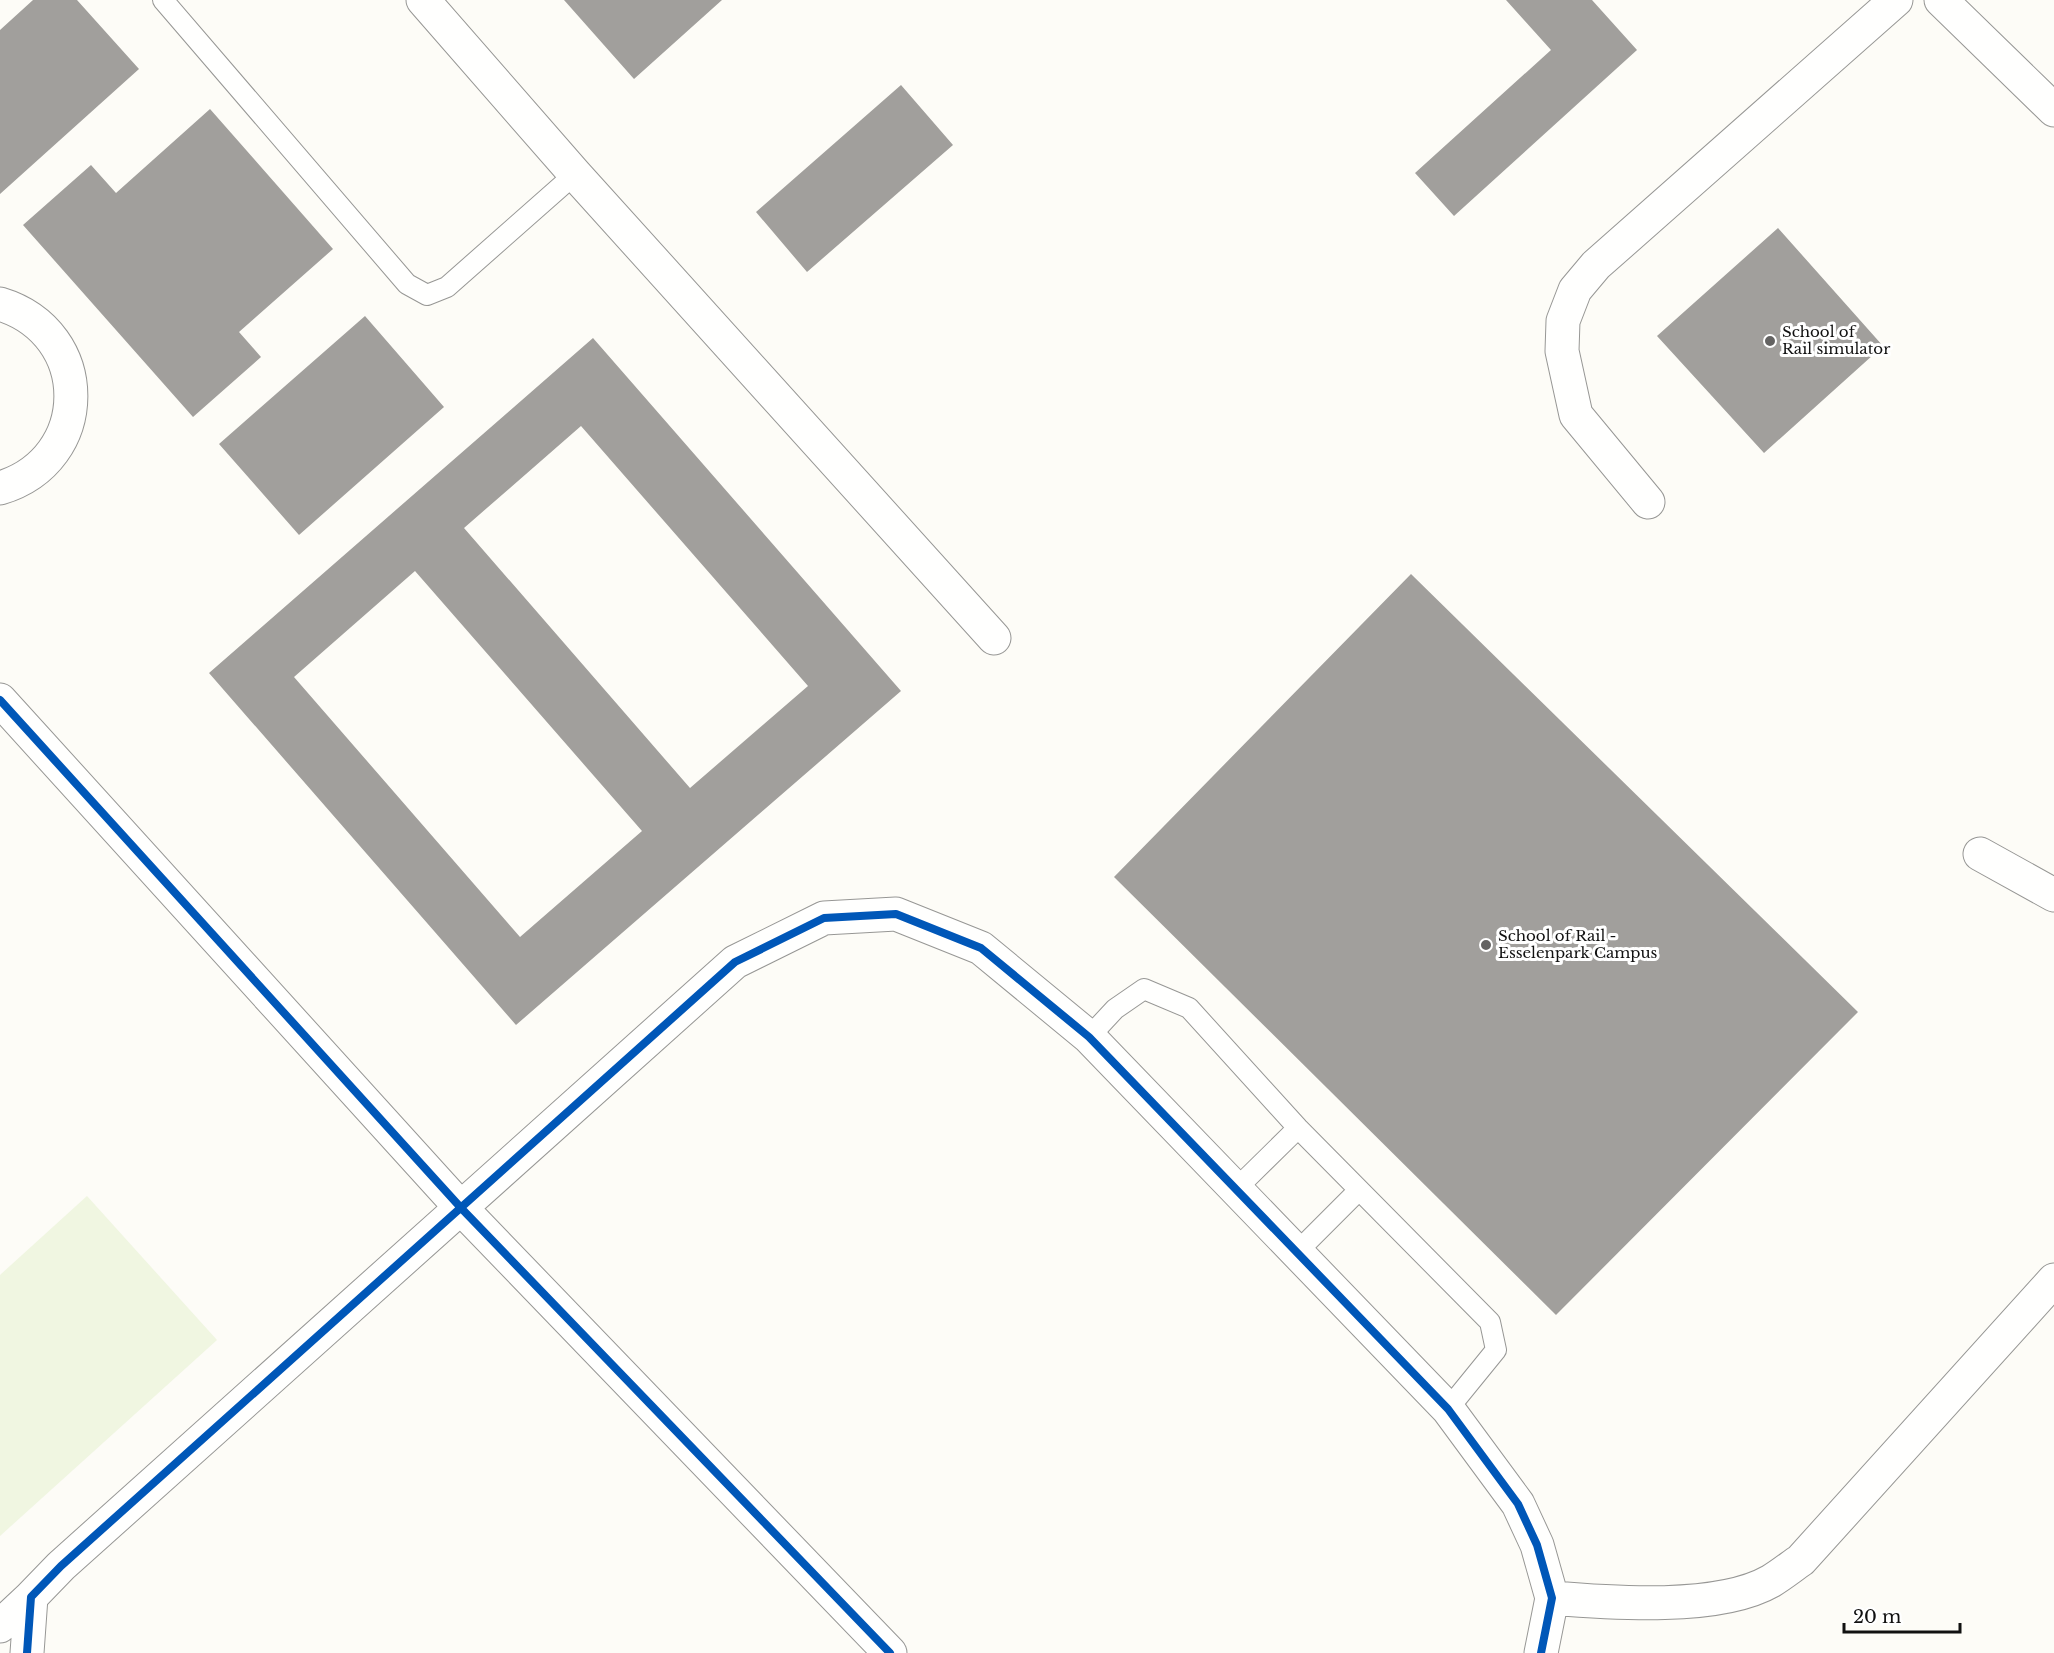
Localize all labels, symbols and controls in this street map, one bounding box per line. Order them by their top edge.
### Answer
place label: School of Rail simulator [1782,322,1891,358]
marker: School of Rail simulator [1763,334,1777,348]
place label: School of Rail - Esselenpark Campus [1498,926,1658,962]
marker: School of Rail - Esselenpark Campus [1479,938,1493,952]
scale bar [1844,1596,1960,1634]
text: 20 m [1853,1606,1901,1628]

